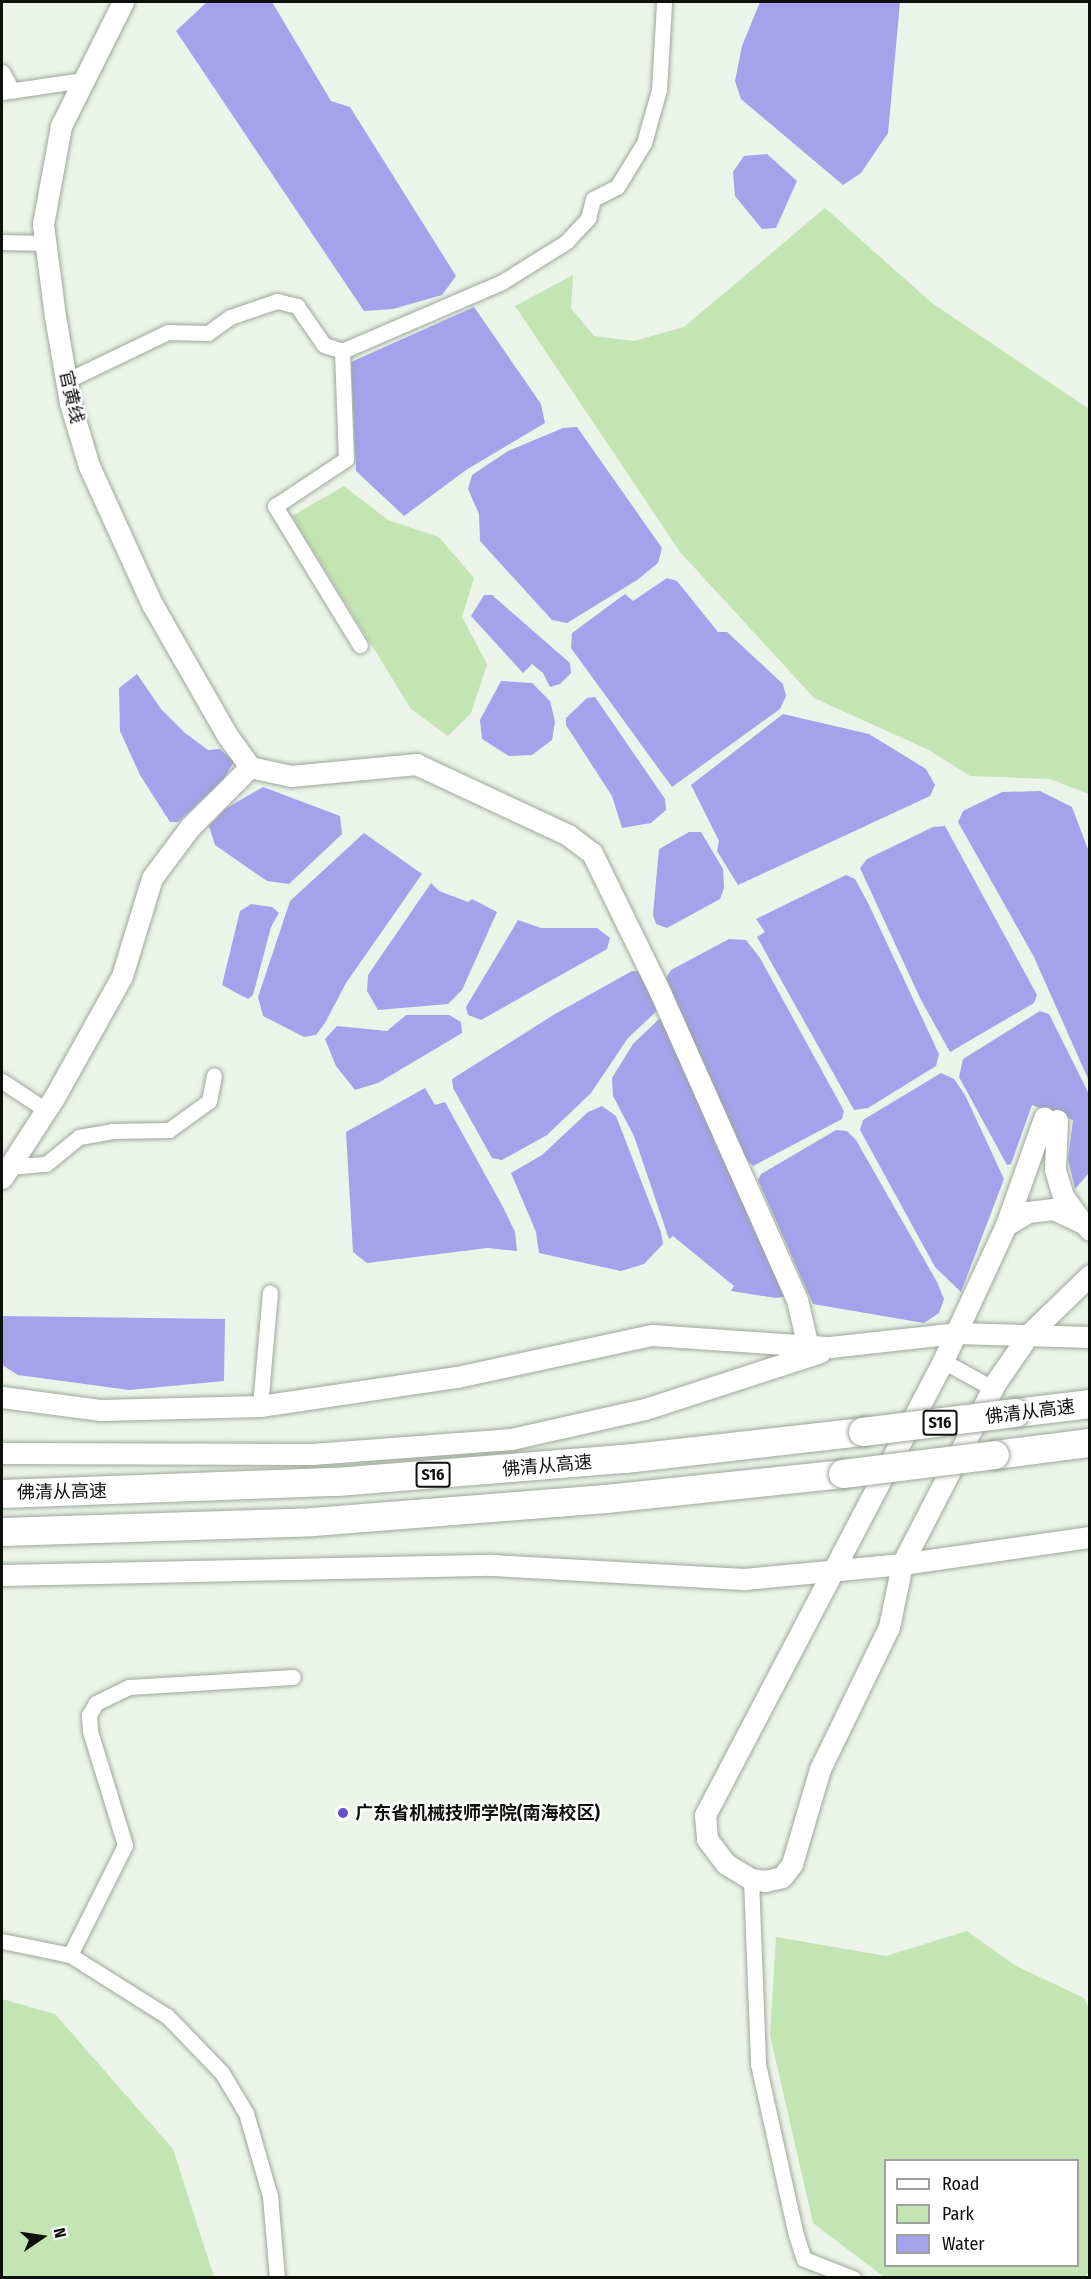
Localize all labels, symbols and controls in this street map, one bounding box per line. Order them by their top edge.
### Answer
street label: 官黄线 [54,368,88,426]
street label: 佛清从高速 [984,1396,1076,1428]
road number: S16 [922,1410,958,1436]
street label: 佛清从高速 [501,1451,593,1481]
road number: S16 [415,1462,451,1488]
street label: 佛清从高速 [17,1480,107,1504]
place label: 广东省机械技师学院(南海校区) [355,1802,600,1824]
marker: 广东省机械技师学院(南海校区) [336,1806,350,1820]
legend [884,2159,1079,2267]
text: Road [942,2173,979,2195]
text: Park [942,2203,974,2225]
north arrow [12,2207,72,2267]
text: N [50,2226,70,2240]
text: Water [942,2233,985,2255]

